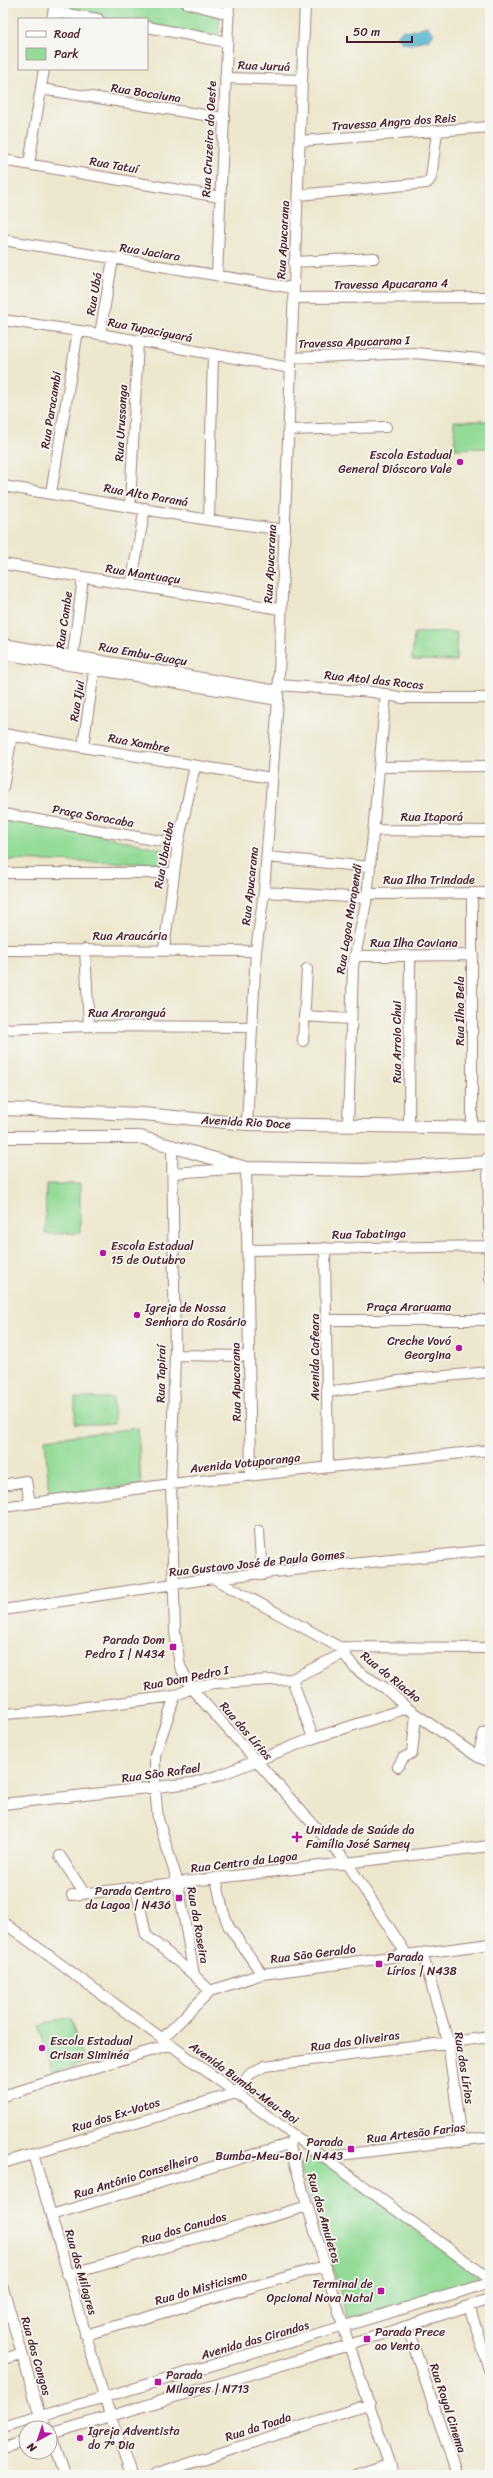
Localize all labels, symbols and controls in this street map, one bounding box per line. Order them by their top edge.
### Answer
legend [18,18,148,70]
scale bar [347,18,412,44]
text: 50 m [353,21,380,43]
text: Road [54,23,81,45]
text: Park [54,43,79,65]
street label: Rua Juruá [237,54,291,78]
street label: Rua Bocaiuna [109,77,183,109]
street label: Rua Cruzeiro do Oeste [195,80,223,198]
street label: Travessa Angra dos Reis [331,107,457,137]
street label: Rua Tatuí [88,150,142,180]
street label: Rua Apucarana [270,200,296,280]
street label: Rua Jaciara [118,236,182,268]
street label: Rua Ubá [79,271,109,317]
street label: Travessa Apucarana 4 [334,272,449,296]
street label: Rua Tupaciguará [106,311,194,349]
street label: Travessa Apucarana I [298,329,412,355]
street label: Rua Paracambi [34,369,68,450]
street label: Rua Urussanga [108,383,134,462]
place label: Escola Estadual General Dióscoro Vale [338,444,453,480]
marker: Escola Estadual General Dióscoro Vale [455,457,465,467]
street label: Rua Alto Paraná [102,477,190,513]
street label: Rua Apucarana [257,524,283,604]
street label: Rua Mantuaçu [104,557,183,591]
street label: Rua Combe [49,590,79,650]
street label: Rua Embu-Guaçu [97,635,190,673]
street label: Rua Atol das Rocas [323,664,425,696]
street label: Rua Ijui [63,678,91,723]
street label: Rua Xombre [106,727,172,759]
street label: Praça Sorocaba [51,798,135,834]
street label: Rua Itaporá [401,806,463,828]
street label: Rua Ubatuba [147,819,181,890]
street label: Rua Apucarana [235,846,265,926]
street label: Rua Lagoa Marapendi [329,862,369,976]
street label: Rua Ilha Trindade [383,869,475,891]
street label: Rua Araucária [93,925,167,947]
street label: Rua Ilha Caviana [370,932,458,954]
street label: Rua Ilha Bela [449,975,471,1046]
street label: Rua Arroio Chui [386,1000,408,1083]
street label: Rua Araranguá [88,1002,166,1024]
street label: Avenida Rio Doce [200,1109,291,1135]
street label: Rua Tabatinga [332,1222,406,1246]
place label: Escola Estadual 15 de Outubro [111,1235,194,1271]
marker: Escola Estadual 15 de Outubro [98,1248,108,1258]
street label: Praça Araruama [367,1296,451,1318]
place label: Igreja de Nossa Senhora do Rosário [144,1297,246,1333]
marker: Igreja de Nossa Senhora do Rosário [132,1310,142,1320]
street label: Avenida Cafeara [304,1314,326,1401]
place label: Creche Vovó Georgina [387,1330,452,1366]
street label: Rua Apucarana [224,1342,248,1422]
street label: Rua Tapiraí [149,1343,173,1403]
marker: Creche Vovó Georgina [454,1343,464,1353]
street label: Avenida Votuporanga [188,1446,302,1480]
street label: Rua Gustavo José de Paula Gomes [168,1543,347,1583]
place label: Parada Dom Pedro I | N434 [85,1629,165,1665]
marker: Parada Dom Pedro I | N434 [168,1642,178,1652]
street label: Rua do Riacho [356,1645,426,1709]
street label: Rua Dom Pedro I [141,1659,232,1697]
street label: Rua dos Lírios [214,1696,278,1766]
street label: Rua São Rafael [120,1757,202,1789]
place label: Unidade de Saúde da Família José Sarney [306,1819,414,1855]
marker: Unidade de Saúde da Família José Sarney [291,1831,303,1843]
street label: Rua Centro da Lagoa [189,1844,300,1879]
place label: Parada Centro da Lagoa | N436 [85,1880,171,1916]
street label: Rua da Roseira [180,1885,216,1965]
marker: Parada Centro da Lagoa | N436 [174,1893,184,1903]
street label: Rua São Geraldo [269,1938,357,1970]
place label: Parada Lírios | N438 [387,1946,457,1982]
marker: Parada Lírios | N438 [374,1959,384,1969]
street label: Rua das Oliveiras [309,2024,401,2058]
place label: Escola Estadual Crisan Siminéa [50,2030,133,2066]
street label: Rua dos Lírios [447,2030,481,2106]
street label: Avenida Bumba-Meu-Boi [184,2035,304,2131]
marker: Escola Estadual Crisan Siminéa [37,2043,47,2053]
street label: Rua dos Ex-Votos [69,2091,163,2139]
street label: Rua Artesão Farias [365,2116,467,2150]
place label: Parada Bumba-Meu-Boi | N443 [215,2131,343,2167]
marker: Parada Bumba-Meu-Boi | N443 [346,2144,356,2154]
street label: Rua Antônio Conselheiro [71,2147,201,2205]
street label: Rua dos Amuletos [301,2170,347,2266]
street label: Rua dos Canudos [139,2205,230,2251]
street label: Rua dos Milagres [58,2227,104,2317]
street label: Rua do Misticismo [152,2264,250,2312]
place label: Terminal de Opcional Nova Natal [267,2273,374,2309]
marker: Terminal de Opcional Nova Natal [376,2286,386,2296]
street label: Rua dos Congos [14,2314,58,2399]
street label: Avenida das Cirandas [197,2314,312,2366]
place label: Parada Prece ao Vento [375,2321,445,2357]
marker: Parada Prece ao Vento [362,2334,372,2344]
street label: Rua Royal Cinema [423,2360,473,2456]
place label: Parada Milagres | N713 [166,2364,250,2400]
marker: Parada Milagres | N713 [153,2377,163,2387]
street label: Rua da Toada [222,2406,294,2448]
north arrow [18,2420,58,2460]
place label: Igreja Adventista do 7º Dia [87,2420,181,2456]
marker: Igreja Adventista do 7º Dia [75,2433,85,2443]
text: N [23,2437,42,2458]

